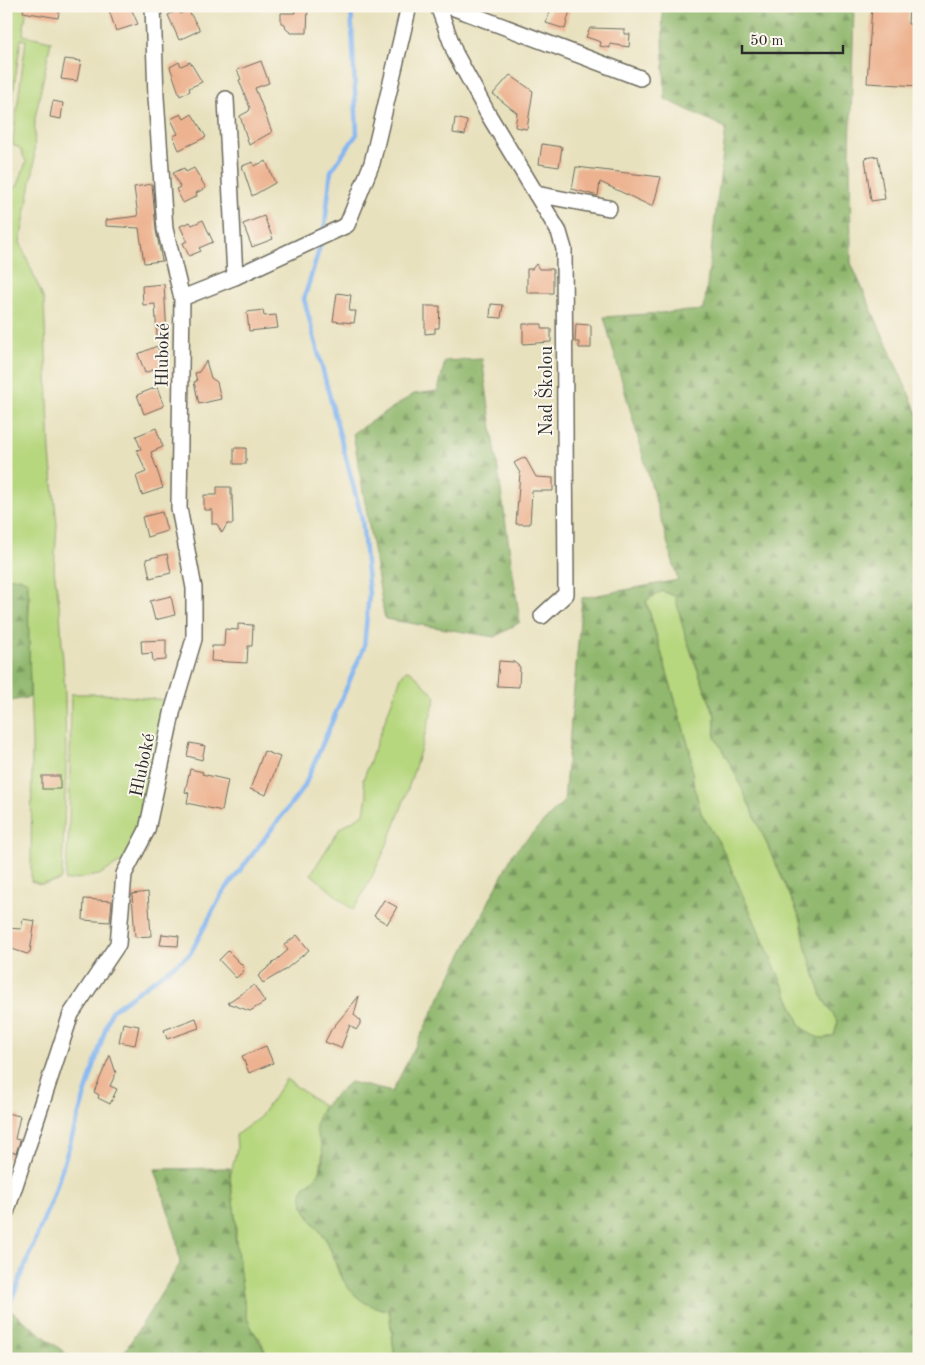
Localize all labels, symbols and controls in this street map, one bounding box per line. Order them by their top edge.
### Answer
scale bar [742,22,844,54]
text: 50 m [750,34,784,49]
street label: Hluboké [153,323,173,387]
street label: Nad Školou [533,346,556,436]
street label: Hluboké [127,732,158,799]

